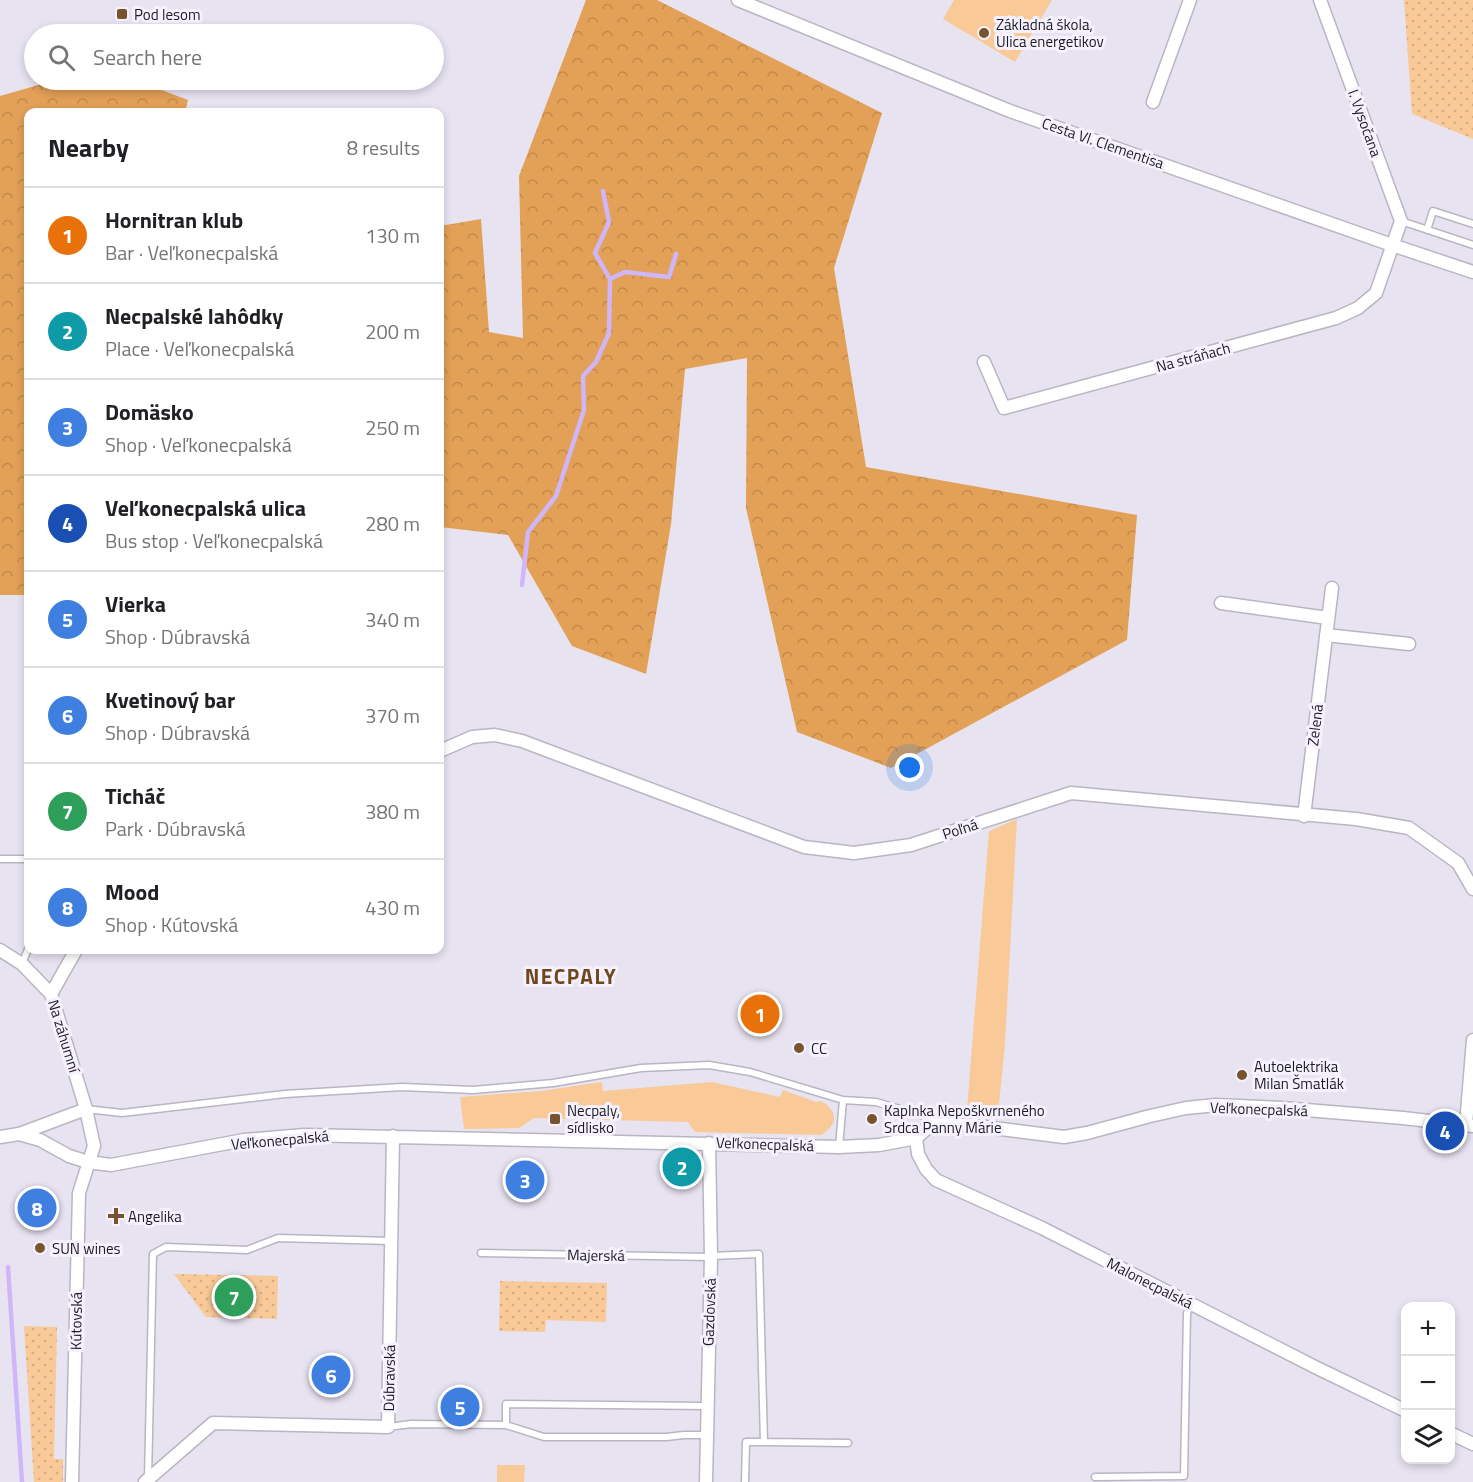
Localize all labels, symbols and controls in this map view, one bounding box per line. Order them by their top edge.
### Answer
place label: Pod lesom [134,3,200,26]
marker: Pod lesom [115,7,129,21]
place label: Základná škola, Ulica energetikov [996,13,1104,53]
search box [24,24,444,90]
marker: Základná škola, Ulica energetikov [977,26,991,40]
text: Search here [93,40,202,74]
icon: search [45,41,78,74]
street label: I. Vysočana [1342,86,1388,161]
street label: Cesta Vl. Clementisa [1039,111,1168,175]
text: Nearby [48,128,129,167]
text: 8 results [347,132,420,163]
text: Hornitran klub [105,203,243,237]
text: 1 [62,220,73,251]
text: 130 m [365,220,420,251]
text: Bar · Veľkonecpalská [105,237,278,268]
text: Necpalské lahôdky [105,299,283,333]
text: 2 [62,316,73,347]
text: 200 m [365,316,420,347]
text: Place · Veľkonecpalská [105,333,294,364]
street label: Na stráňach [1153,336,1233,378]
text: Domäsko [105,395,194,429]
text: 3 [62,412,73,443]
text: 250 m [365,412,420,443]
text: Shop · Veľkonecpalská [105,429,292,460]
text: Veľkonecpalská ulica [105,491,306,525]
text: 4 [62,508,73,539]
text: 280 m [365,508,420,539]
text: Bus stop · Veľkonecpalská [105,525,323,556]
text: Vierka [105,587,166,621]
text: 5 [62,604,73,635]
text: 340 m [365,604,420,635]
text: Shop · Dúbravská [105,621,250,652]
text: Kvetinový bar [105,683,235,717]
text: 6 [62,700,73,731]
text: 370 m [365,700,420,731]
street label: Zelená [1301,702,1329,747]
text: Shop · Dúbravská [105,717,250,748]
your location [895,753,924,782]
text: Ticháč [105,779,165,813]
text: 7 [62,796,73,827]
text: 380 m [365,796,420,827]
street label: Poľná [939,812,981,846]
text: Park · Dúbravská [105,813,246,844]
text: Mood [105,875,159,909]
text: 8 [62,892,73,923]
text: 430 m [365,892,420,923]
text: Shop · Kútovská [105,909,238,940]
district label: NECPALY [525,960,617,992]
pin: 1 [740,992,780,1036]
street label: Na záhumní [42,997,86,1077]
place label: CC [811,1037,827,1060]
marker: CC [792,1041,806,1055]
place label: Autoelektrika Milan Šmatlák [1254,1055,1344,1095]
marker: Autoelektrika Milan Šmatlák [1235,1068,1249,1082]
street label: Veľkonecpalská [1210,1096,1309,1122]
place label: Necpaly, sídlisko [567,1099,620,1139]
place label: Kaplnka Nepoškvrneného Srdca Panny Márie [884,1099,1045,1139]
pin: 4 [1426,1108,1464,1154]
marker: Necpaly, sídlisko [548,1112,562,1126]
marker: Kaplnka Nepoškvrneného Srdca Panny Márie [865,1112,879,1126]
street label: Veľkonecpalská [230,1124,330,1156]
street label: Veľkonecpalská [716,1131,815,1157]
pin: 2 [662,1144,702,1190]
pin: 3 [506,1158,544,1202]
pin: 8 [18,1186,57,1230]
place label: Angelika [128,1205,182,1228]
marker: Angelika [109,1209,123,1223]
place label: SUN wines [52,1237,121,1260]
marker: SUN wines [33,1241,47,1255]
street label: Majerská [567,1243,626,1267]
street label: Malonecpalská [1103,1251,1198,1315]
pin: 7 [214,1274,254,1320]
street label: Gazdovská [696,1277,722,1346]
street label: Kútovská [64,1291,88,1350]
map controls [1401,1302,1455,1464]
button: + [1401,1302,1455,1356]
street label: Dúbravská [377,1344,401,1412]
pin: 6 [312,1352,350,1398]
button: − [1401,1356,1455,1410]
pin: 5 [440,1384,480,1430]
button: layers [1401,1410,1455,1464]

